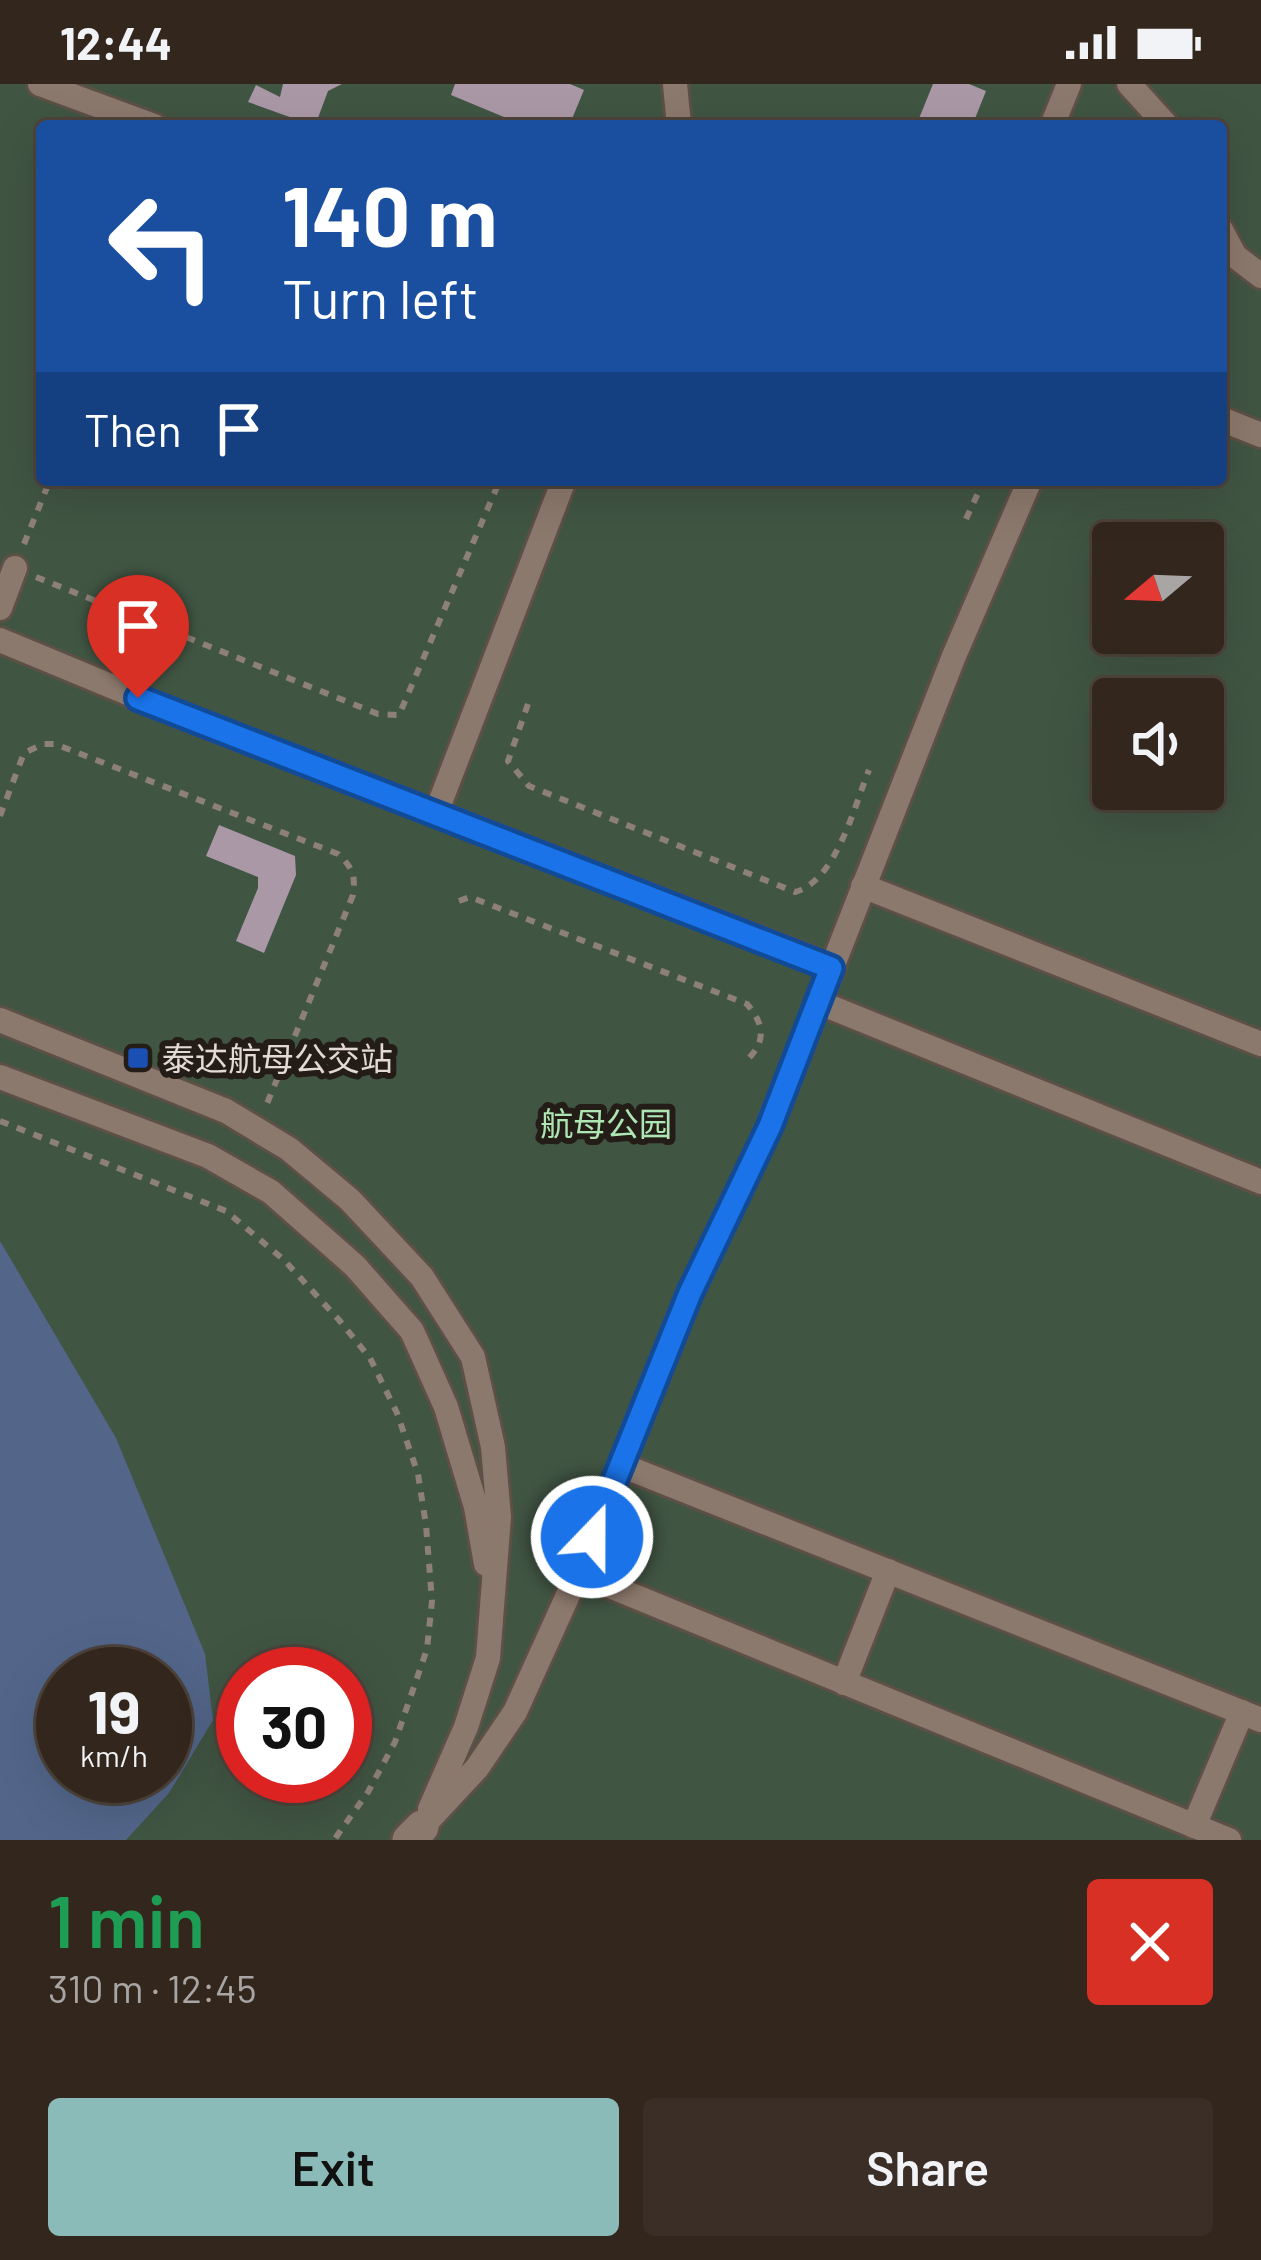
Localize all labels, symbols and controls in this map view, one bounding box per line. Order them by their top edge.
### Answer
text: 12:44 [60,15,172,69]
text: 140 m [282,163,497,264]
icon: left [84,168,240,324]
text: Turn left [282,265,479,330]
icon: arrive [206,396,272,462]
text: Then [84,402,182,456]
north arrow [1092,522,1224,654]
map controls [1092,522,1224,810]
pin [87,575,189,698]
icon: arrive [105,593,171,659]
button: sound [1092,678,1224,810]
place label: 泰达航母公交站 [162,1038,393,1078]
marker: 泰达航母公交站 [125,1045,151,1071]
park label: 航母公园 [540,1103,672,1143]
position arrow [529,1474,655,1600]
speed limit sign: 30 [216,1647,372,1803]
text: 19 [87,1674,141,1746]
text: km/h [80,1737,148,1773]
text: 1 min [48,1876,205,1962]
button: close [1087,1879,1213,2005]
text: 310 m · 12:45 [48,1964,257,2011]
button: Exit [48,2098,619,2236]
button: Share [643,2098,1213,2236]

